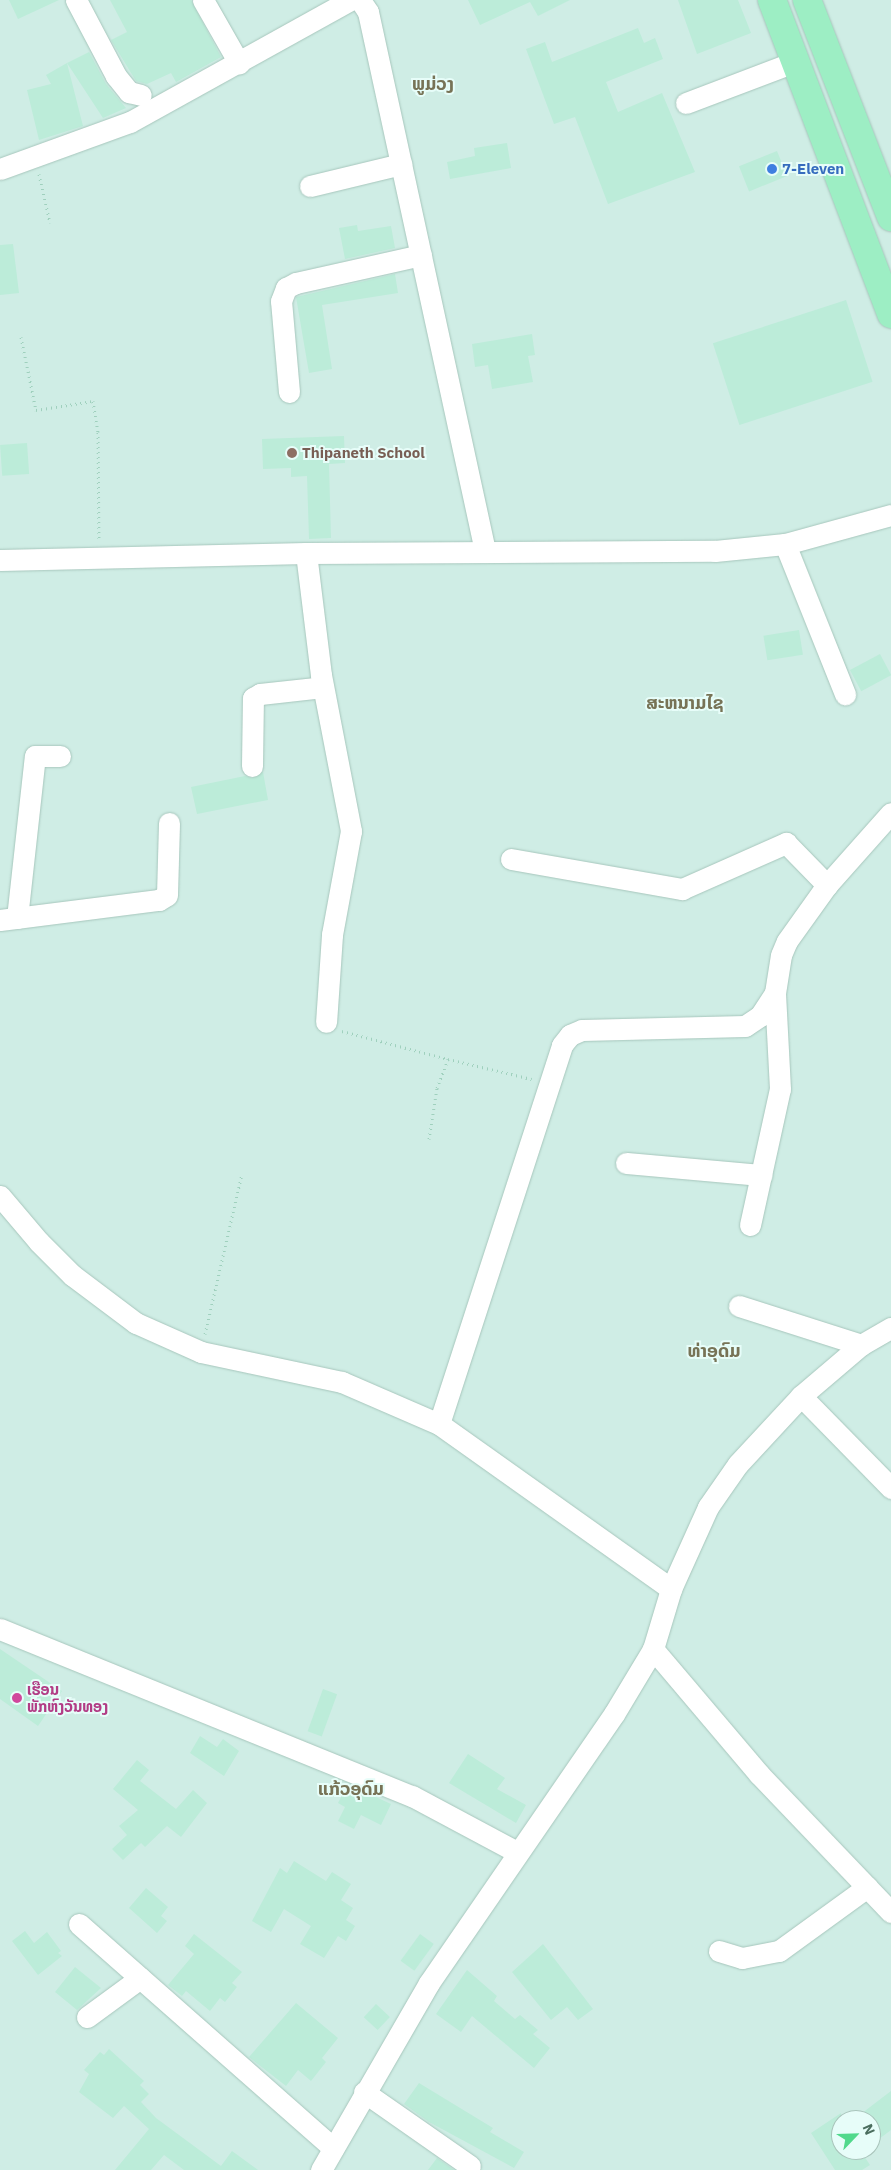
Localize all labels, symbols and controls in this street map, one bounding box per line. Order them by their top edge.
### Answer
district label: ພູມ່ວງ [412,73,454,95]
place label: 7-Eleven [782,160,844,178]
marker: 7-Eleven [766,163,778,175]
place label: Thipaneth School [302,444,425,462]
marker: Thipaneth School [286,447,298,459]
district label: ສະຫນາມໄຊ [646,692,724,714]
district label: ທ່າອຸດົມ [688,1340,740,1362]
place label: ເຮືອນ ພັກຫົງວັນທອງ [27,1680,108,1715]
marker: ເຮືອນ ພັກຫົງວັນທອງ [11,1692,23,1704]
district label: ແກ້ວອຸດົມ [318,1778,384,1800]
north arrow [831,2110,881,2160]
text: N [859,2121,879,2138]

